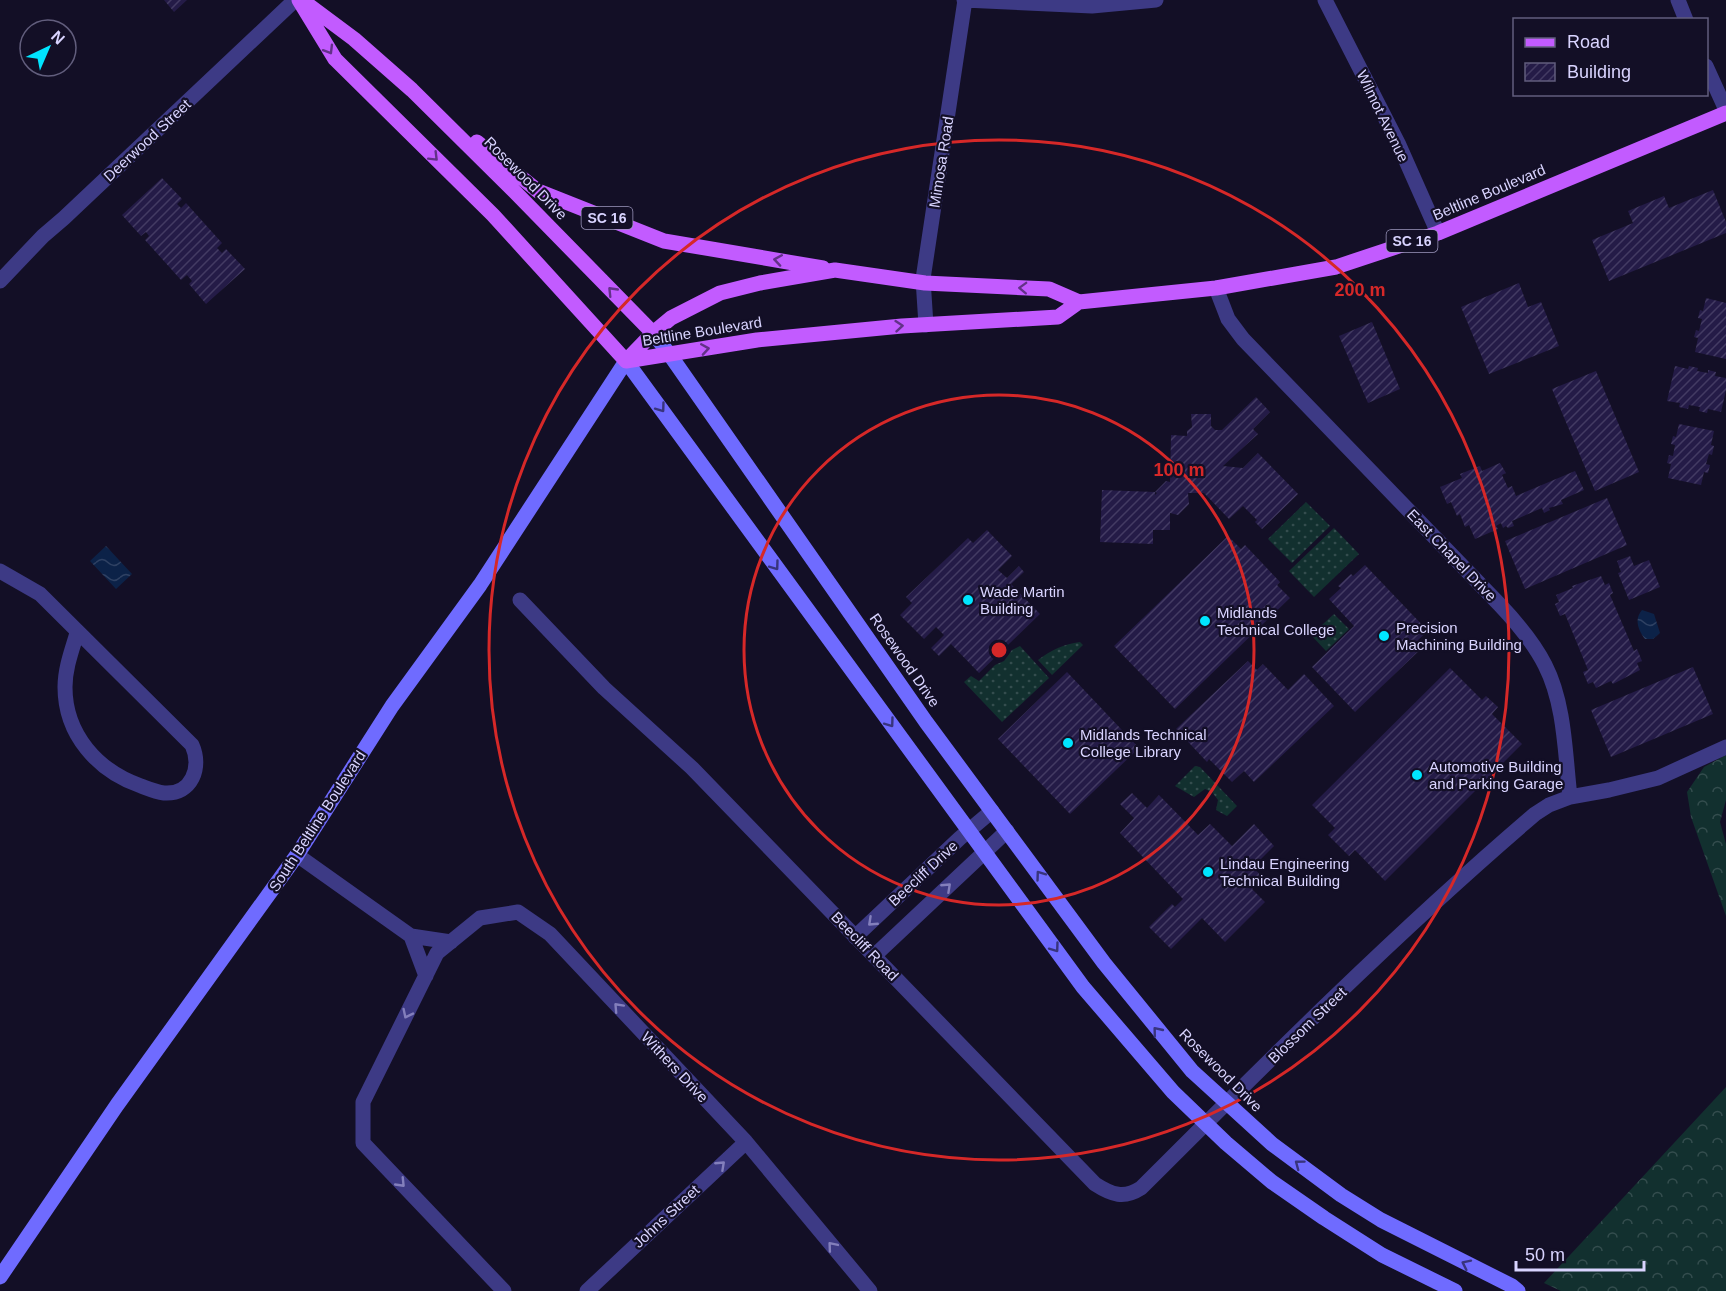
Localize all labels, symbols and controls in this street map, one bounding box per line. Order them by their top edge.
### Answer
north arrow [18,18,78,78]
legend [1513,18,1708,96]
text: N [48,27,68,48]
text: Road [1567,32,1610,52]
one-way arrow [322,44,334,54]
text: Building [1567,62,1631,82]
street label: Wilmot Avenue [1353,67,1413,165]
street label: Deerwood Street [100,95,195,185]
street label: Mimosa Road [925,115,957,209]
street label: Rosewood Drive [481,133,571,223]
one-way arrow [426,149,437,160]
street label: Beltline Boulevard [1430,161,1548,223]
road number: SC 16 [582,207,632,229]
road number: SC 16 [1386,230,1438,252]
one-way arrow [773,254,783,267]
text: 200 m [1334,280,1386,300]
one-way arrow [1019,281,1028,294]
one-way arrow [608,288,619,299]
street label: Beltline Boulevard [641,313,763,349]
one-way arrow [894,320,903,333]
one-way arrow [700,343,710,356]
one-way arrow [654,401,665,412]
text: 100 m [1153,460,1205,480]
street label: East Chapel Drive [1404,506,1500,604]
one-way arrow [768,559,779,570]
place label: Wade Martin Building [980,583,1064,617]
marker: Wade Martin Building [961,593,975,607]
place label: Midlands Technical College [1217,604,1335,638]
street label: Rosewood Drive [866,610,944,710]
marker: Midlands Technical College [1198,614,1212,628]
place label: Precision Machining Building [1396,619,1522,653]
marker: Precision Machining Building [1377,629,1391,643]
centre of rings [989,640,1009,660]
one-way arrow [883,717,894,728]
place label: Midlands Technical College Library [1080,726,1206,760]
marker: Midlands Technical College Library [1061,736,1075,750]
street label: South Beltline Boulevard [265,747,369,895]
place label: Automotive Building and Parking Garage [1429,758,1563,792]
marker: Automotive Building and Parking Garage [1410,768,1424,782]
street label: Beecliff Drive [885,837,961,909]
place label: Lindau Engineering Technical Building [1220,855,1349,889]
marker: Lindau Engineering Technical Building [1201,865,1215,879]
one-way arrow [1036,871,1047,882]
one-way arrow [940,884,951,895]
street label: Beecliff Road [828,908,902,984]
one-way arrow [868,914,879,925]
one-way arrow [1048,942,1059,953]
street label: Blossom Street [1265,983,1350,1066]
one-way arrow [614,1003,625,1014]
one-way arrow [403,1007,414,1018]
street label: Rosewood Drive [1176,1025,1266,1115]
one-way arrow [1154,1027,1165,1038]
street label: Withers Drive [638,1028,712,1106]
one-way arrow [715,1161,725,1172]
one-way arrow [1295,1161,1306,1172]
one-way arrow [394,1176,405,1187]
street label: Johns Street [629,1181,703,1251]
scale bar [1516,1234,1644,1272]
one-way arrow [829,1242,840,1253]
text: 50 m [1525,1245,1565,1265]
one-way arrow [1462,1259,1473,1271]

